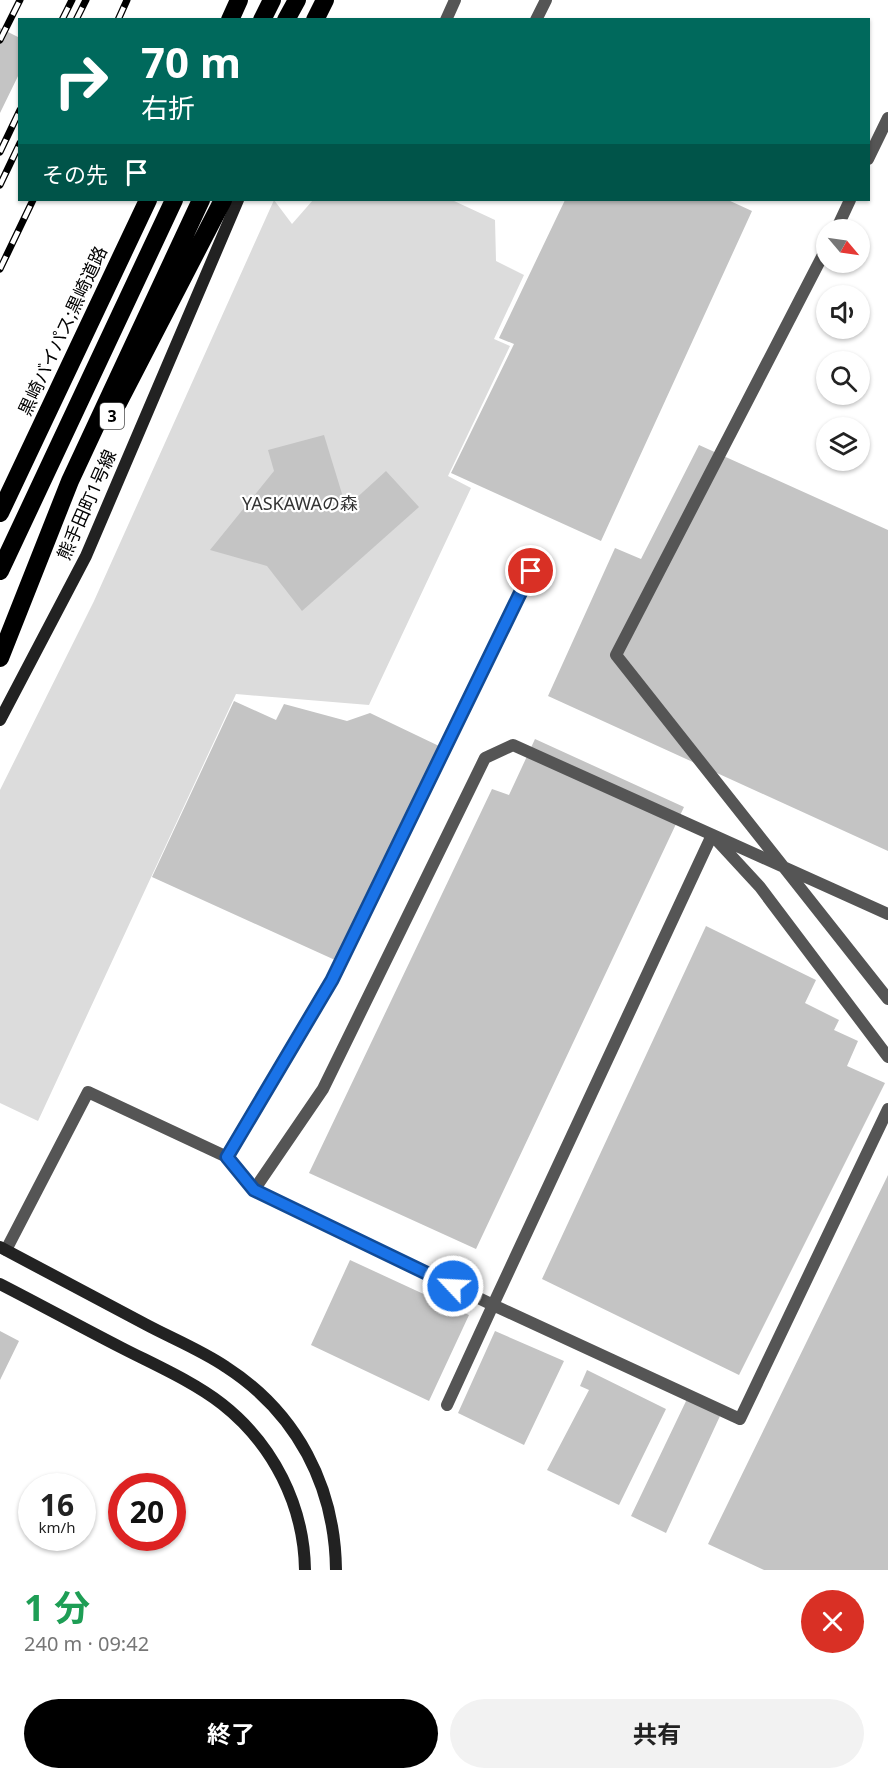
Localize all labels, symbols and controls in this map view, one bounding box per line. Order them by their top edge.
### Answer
text: 70 m [141,33,241,90]
icon: right [42,42,120,120]
text: 右折 [141,89,195,126]
icon: arrive [120,156,153,189]
text: その先 [42,159,108,189]
north arrow [816,219,870,273]
map controls [816,219,870,471]
street label: 黒崎バイパス;黒崎道路 [12,242,112,419]
button: sound [816,285,870,339]
button: search [816,351,870,405]
road number: 3 [100,403,124,429]
button: layers [816,417,870,471]
street label: 熊手田町1号線 [51,446,121,564]
park label: YASKAWAの森 [242,491,358,515]
pin [505,545,556,596]
icon: arrive [514,554,547,587]
position arrow [421,1254,485,1318]
speed limit sign: 20 [108,1473,186,1551]
text: 16 [40,1484,74,1525]
text: km/h [39,1517,75,1537]
text: 1 分 [24,1583,90,1632]
button: close [801,1590,864,1653]
text: 240 m · 09:42 [24,1630,149,1657]
button: 終了 [24,1699,438,1768]
button: 共有 [450,1699,864,1768]

